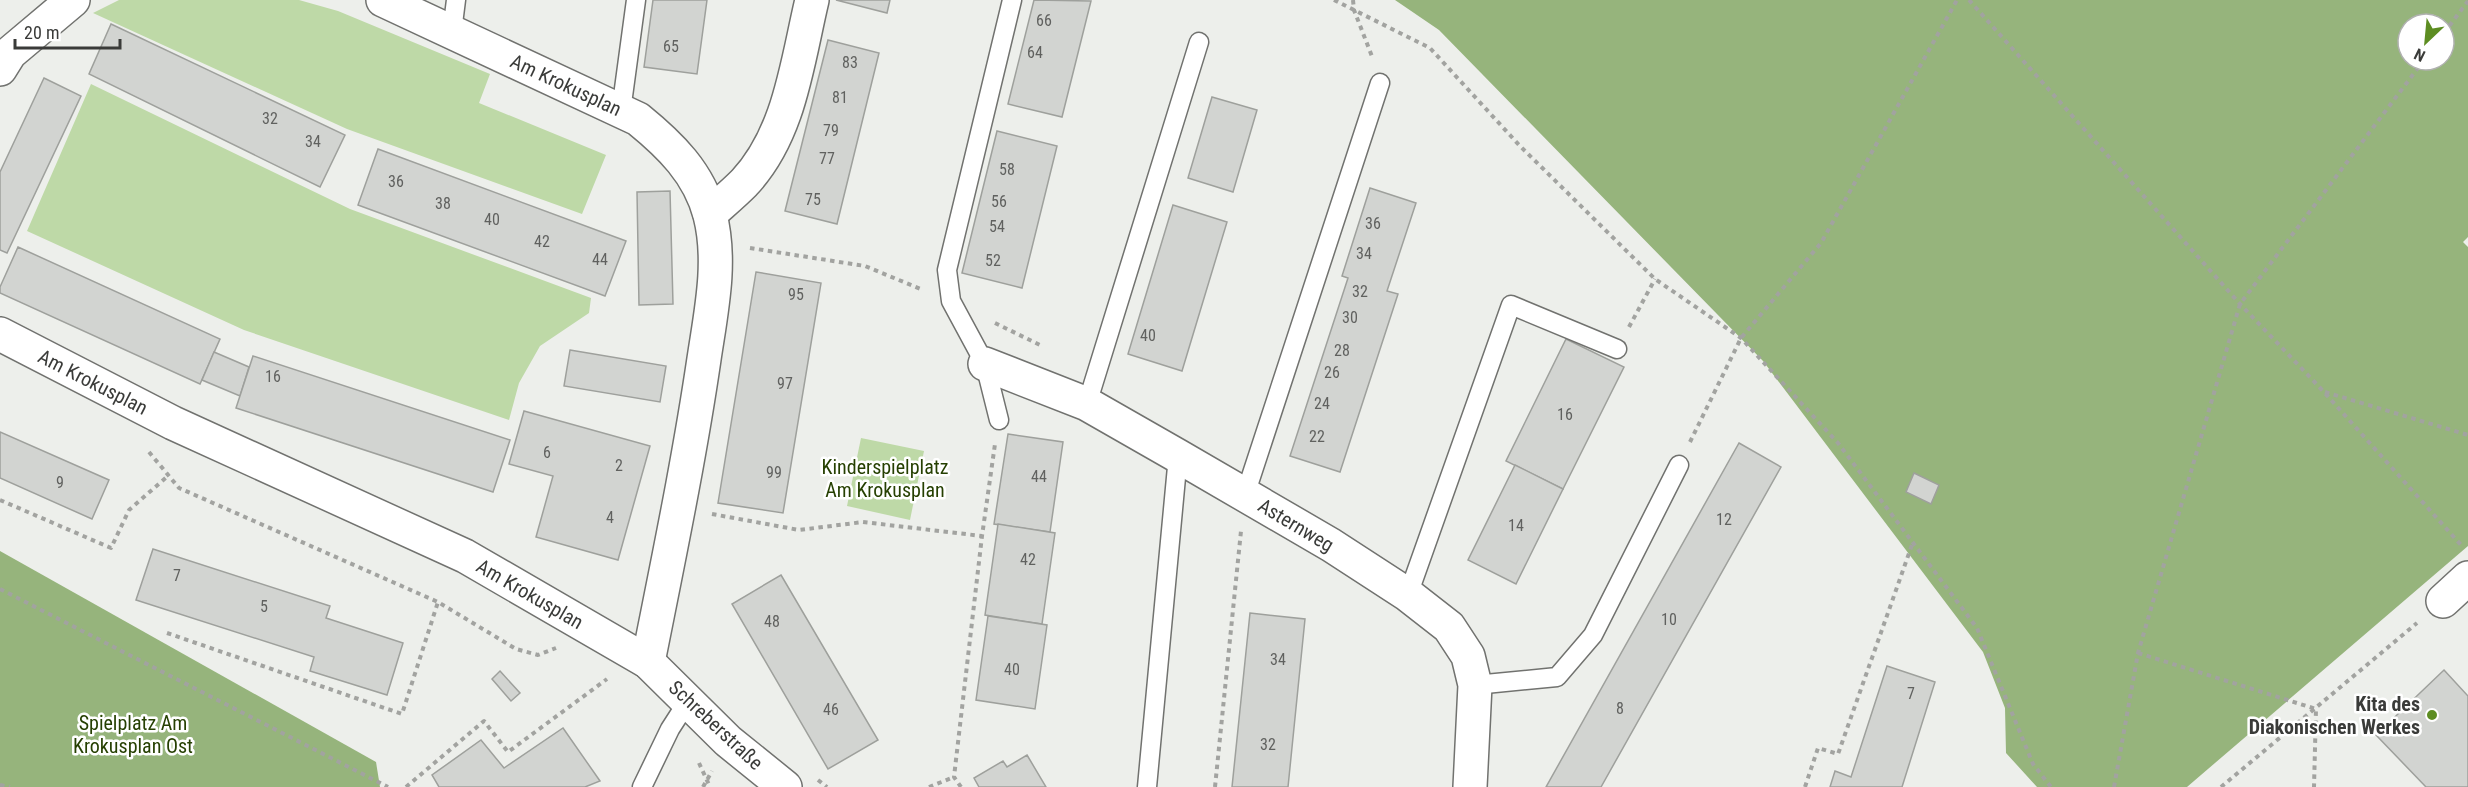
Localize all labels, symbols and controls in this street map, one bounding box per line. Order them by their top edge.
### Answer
house number: 66 [1036,11,1052,30]
scale bar [15,12,120,50]
north arrow [2396,12,2456,72]
text: 20 m [24,22,59,43]
house number: 65 [663,37,679,56]
house number: 64 [1027,43,1043,62]
text: N [2411,44,2428,66]
street label: Am Krokusplan [507,49,625,121]
house number: 83 [842,53,858,72]
house number: 81 [832,88,848,107]
house number: 32 [262,109,278,128]
house number: 79 [823,121,839,140]
house number: 34 [305,132,321,151]
house number: 77 [819,149,835,168]
house number: 58 [999,160,1015,179]
house number: 36 [388,172,404,191]
house number: 75 [805,190,821,209]
house number: 56 [991,192,1007,211]
house number: 38 [435,194,451,213]
house number: 40 [484,210,500,229]
house number: 36 [1365,214,1381,233]
house number: 54 [989,217,1005,236]
house number: 42 [534,232,550,251]
house number: 34 [1356,244,1372,263]
house number: 44 [592,250,608,269]
house number: 52 [985,251,1001,270]
house number: 32 [1352,282,1368,301]
house number: 95 [788,285,804,304]
house number: 30 [1342,308,1358,327]
house number: 40 [1140,326,1156,345]
house number: 28 [1334,341,1350,360]
street label: Am Krokusplan [34,344,152,420]
house number: 26 [1324,363,1340,382]
house number: 16 [265,367,281,386]
house number: 97 [777,374,793,393]
house number: 24 [1314,394,1330,413]
house number: 16 [1557,405,1573,424]
house number: 22 [1309,427,1325,446]
house number: 6 [543,443,551,462]
park label: Kinderspielplatz Am Krokusplan [822,455,948,502]
house number: 2 [615,456,623,475]
house number: 99 [766,463,782,482]
house number: 44 [1031,467,1047,486]
house number: 9 [56,473,64,492]
street label: Asternweg [1254,493,1338,557]
house number: 4 [606,508,614,527]
house number: 12 [1716,510,1732,529]
house number: 14 [1508,516,1524,535]
house number: 42 [1020,550,1036,569]
street label: Am Krokusplan [472,554,588,634]
house number: 7 [173,566,181,585]
house number: 5 [260,597,268,616]
house number: 10 [1661,610,1677,629]
house number: 48 [764,612,780,631]
house number: 34 [1270,650,1286,669]
house number: 40 [1004,660,1020,679]
street label: Schreberstraße [664,675,768,775]
house number: 7 [1907,684,1915,703]
place label: Kita des Diakonischen Werkes [2249,692,2420,739]
house number: 8 [1616,699,1624,718]
house number: 46 [823,700,839,719]
marker: Kita des Diakonischen Werkes [2425,708,2439,722]
park label: Spielplatz Am Krokusplan Ost [73,711,193,758]
house number: 32 [1260,735,1276,754]

